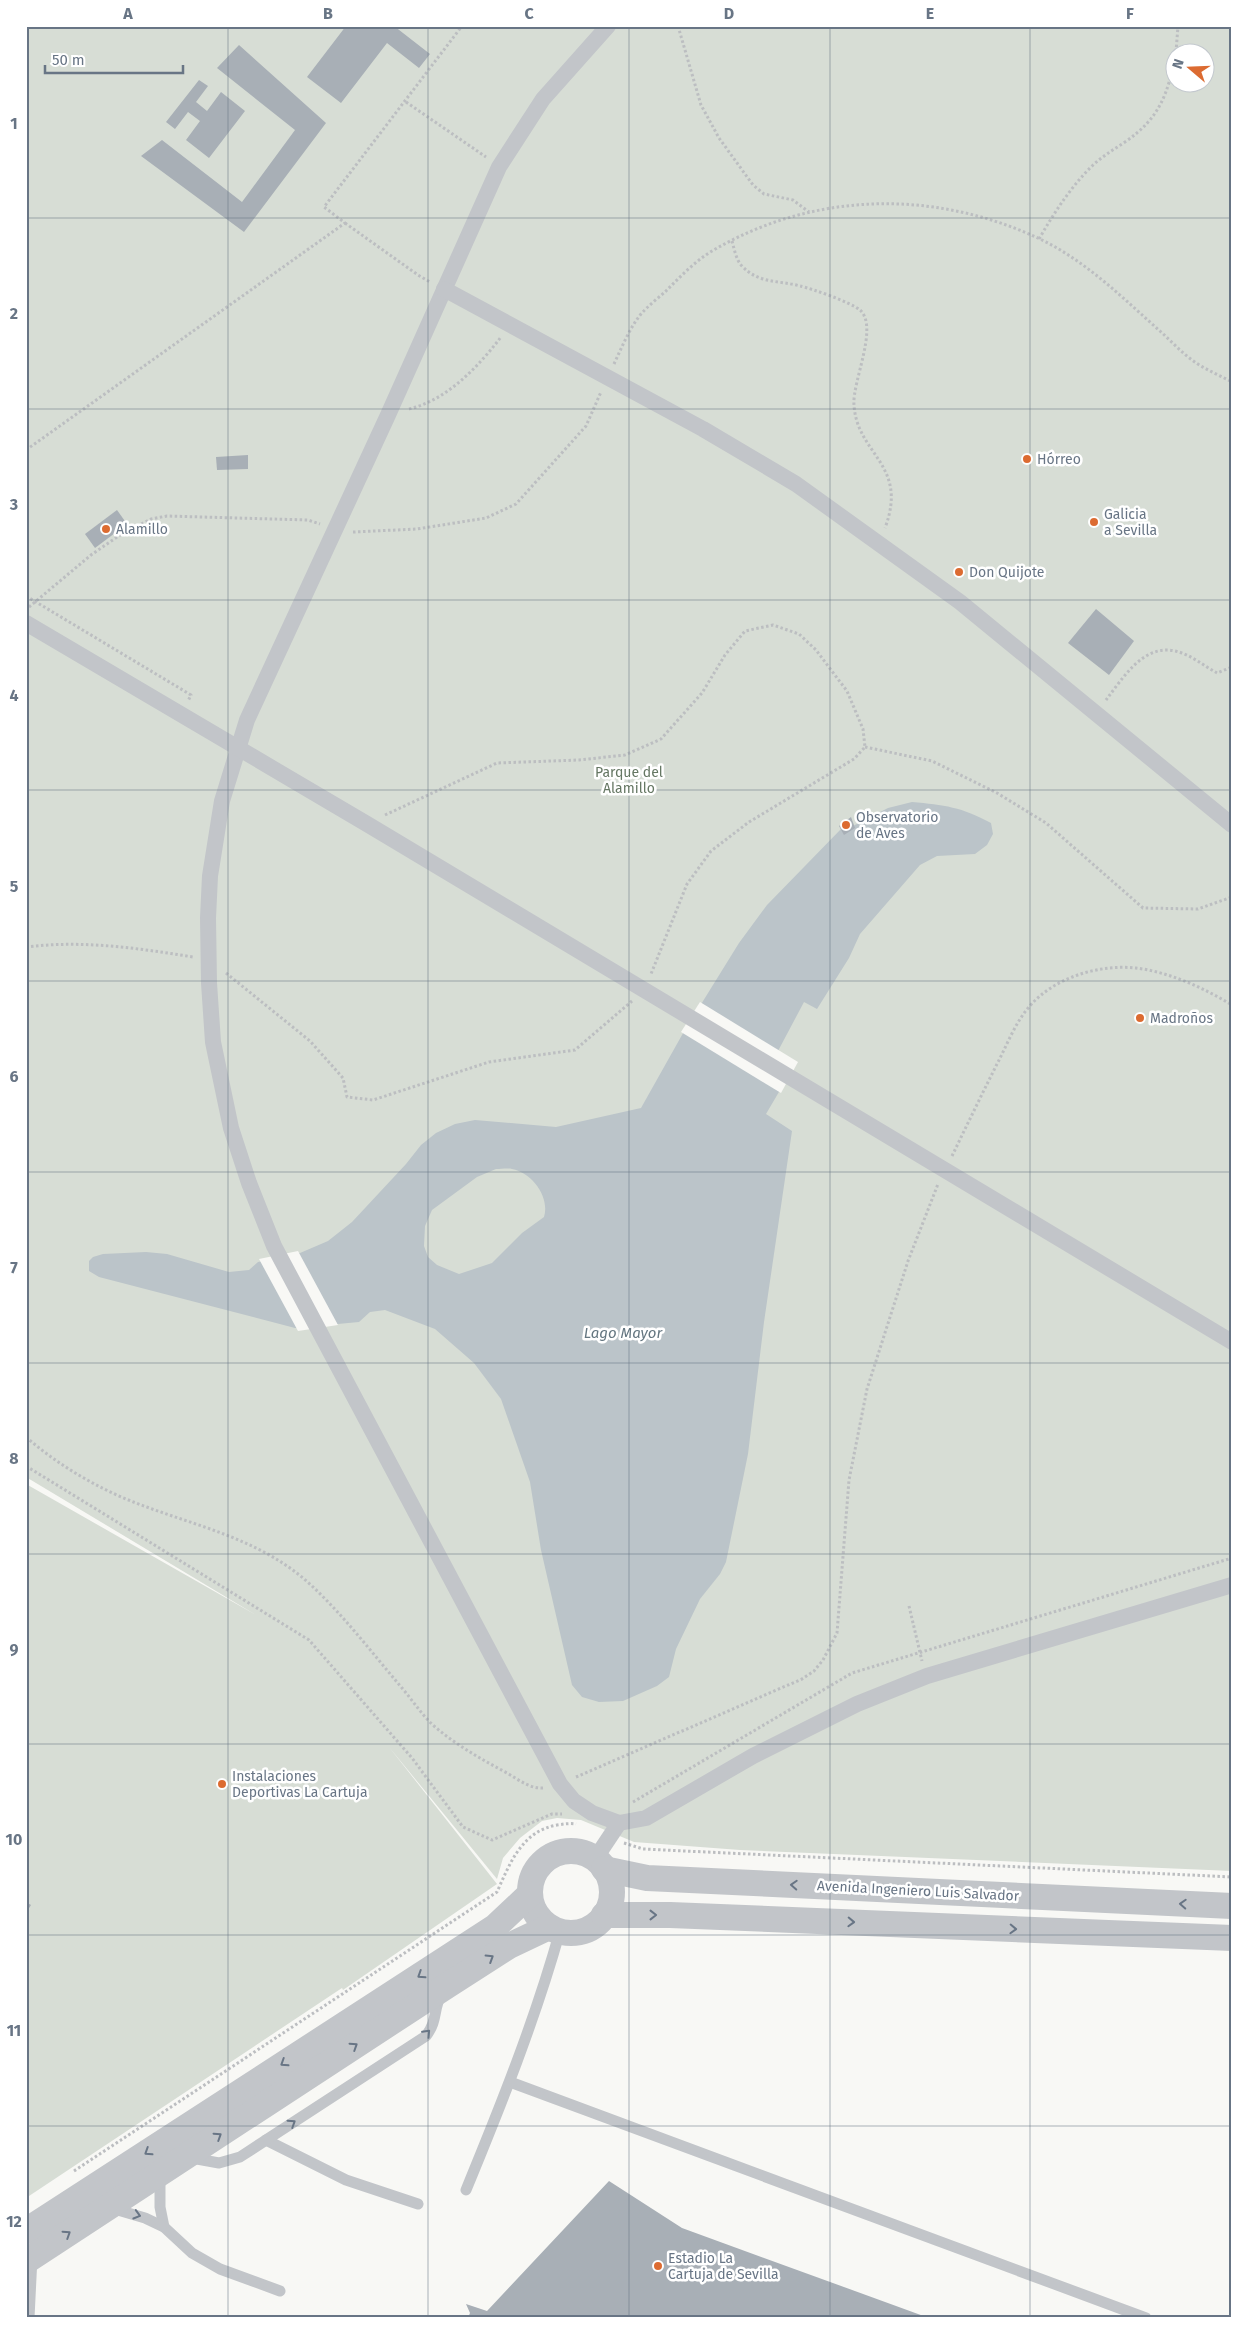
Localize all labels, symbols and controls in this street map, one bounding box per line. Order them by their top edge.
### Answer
text: A [122,4,133,23]
text: B [323,4,333,23]
text: C [524,4,534,23]
text: D [724,4,734,23]
text: E [926,4,934,23]
text: F [1126,4,1134,23]
scale bar [45,42,182,74]
north arrow [1166,42,1216,92]
text: 50 m [52,51,85,69]
text: N [1169,57,1188,71]
text: 1 [10,114,18,133]
text: 2 [10,304,18,323]
place label: Hórreo [1037,451,1081,468]
marker: Hórreo [1021,453,1033,465]
text: 3 [9,495,18,514]
place label: Galicia a Sevilla [1104,506,1157,539]
marker: Galicia a Sevilla [1088,516,1100,528]
place label: Alamillo [116,521,168,538]
marker: Alamillo [100,523,112,535]
place label: Don Quijote [969,564,1044,581]
marker: Don Quijote [953,566,965,578]
text: 4 [9,686,19,705]
park label: Parque del Alamillo [595,764,663,797]
place label: Observatorio de Aves [856,809,938,842]
marker: Observatorio de Aves [840,819,852,831]
text: 5 [10,877,19,896]
place label: Madroños [1150,1010,1213,1027]
marker: Madroños [1134,1012,1146,1024]
text: 6 [9,1067,19,1086]
text: 7 [10,1258,18,1277]
water label: Lago Mayor [584,1324,664,1342]
text: 8 [9,1449,19,1468]
text: 9 [10,1640,19,1659]
place label: Instalaciones Deportivas La Cartuja [232,1768,368,1801]
marker: Instalaciones Deportivas La Cartuja [216,1778,228,1790]
text: 10 [6,1830,22,1849]
street label: Avenida Ingeniero Luis Salvador [816,1877,1020,1905]
one-way arrow [789,1880,797,1891]
one-way arrow [1179,1899,1186,1909]
one-way arrow [650,1910,657,1920]
one-way arrow [847,1917,855,1928]
one-way arrow [1010,1924,1017,1934]
one-way arrow [485,1955,494,1965]
one-way arrow [417,1968,426,1978]
text: 11 [7,2021,21,2040]
one-way arrow [421,2029,430,2038]
one-way arrow [348,2043,357,2053]
one-way arrow [281,2057,290,2066]
one-way arrow [286,2120,296,2129]
one-way arrow [213,2132,222,2142]
one-way arrow [145,2145,154,2155]
one-way arrow [132,2210,141,2220]
text: 12 [6,2212,22,2231]
one-way arrow [61,2231,71,2240]
place label: Estadio La Cartuja de Sevilla [668,2250,779,2283]
marker: Estadio La Cartuja de Sevilla [652,2260,664,2272]

